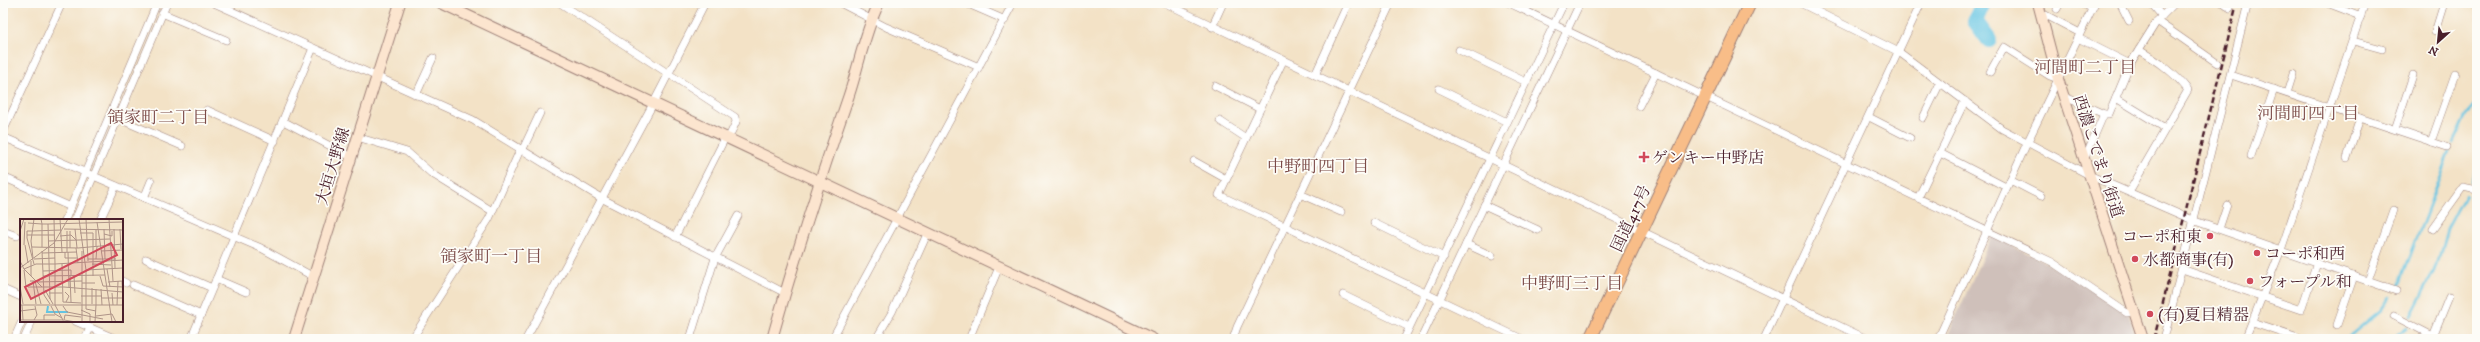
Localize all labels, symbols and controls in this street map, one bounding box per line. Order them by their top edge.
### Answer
north arrow [2418,22,2458,62]
text: N [2427,42,2441,58]
district label: 河間町二丁目 [2034,57,2136,79]
street label: 西濃こでまり街道 [2069,92,2127,220]
district label: 河間町四丁目 [2257,103,2359,125]
district label: 領家町二丁目 [107,107,209,129]
street label: 大垣大野線 [312,125,354,207]
place label: ゲンキー中野店 [1652,148,1764,168]
marker: ゲンキー中野店 [1639,152,1649,162]
district label: 中野町四丁目 [1267,156,1369,178]
street label: 国道417号 [1607,182,1655,255]
inset map [20,219,123,322]
place label: コーポ和東 [2122,227,2202,247]
marker: コーポ和東 [2205,231,2215,241]
place label: コーポ和西 [2265,244,2345,264]
district label: 領家町一丁目 [440,246,542,268]
marker: コーポ和西 [2252,248,2262,258]
place label: 水都商事(有) [2143,250,2234,270]
marker: 水都商事(有) [2130,254,2140,264]
place label: フォープル和 [2258,272,2352,292]
district label: 中野町三丁目 [1521,273,1623,295]
marker: フォープル和 [2245,276,2255,286]
place label: (有)夏目精器 [2158,305,2249,325]
marker: (有)夏目精器 [2145,309,2155,319]

